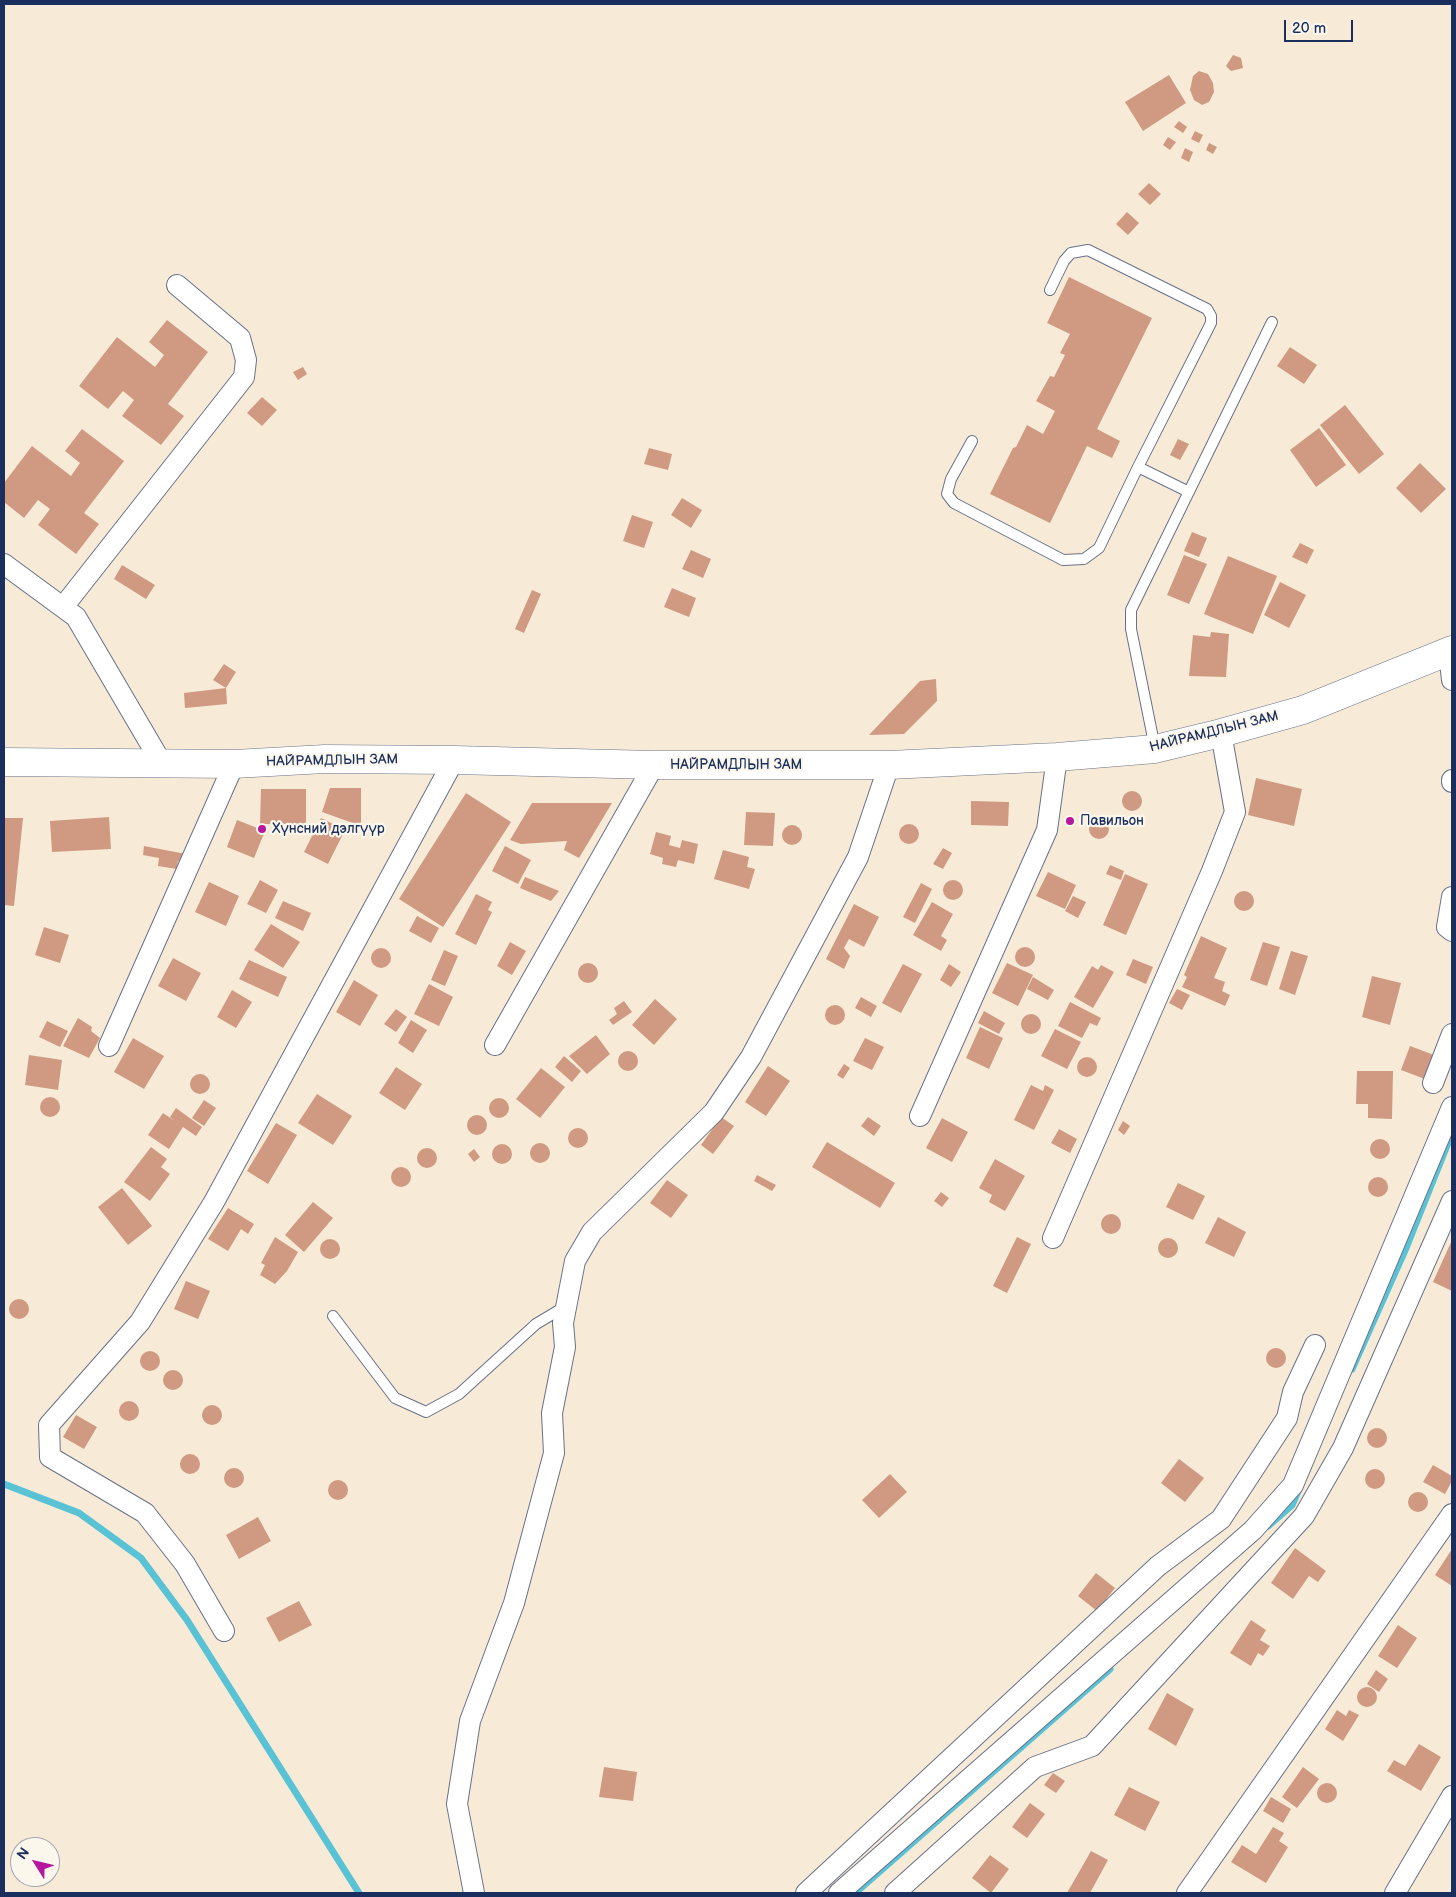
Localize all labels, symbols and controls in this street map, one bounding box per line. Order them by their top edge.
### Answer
scale bar [1286,10,1355,42]
text: 20 m [1292,19,1326,38]
street label: НАЙРАМДЛЫН ЗАМ [1148,708,1280,756]
street label: НАЙРАМДЛЫН ЗАМ [266,751,398,771]
street label: НАЙРАМДЛЫН ЗАМ [670,757,802,773]
place label: Павильон [1080,813,1144,829]
marker: Павильон [1064,815,1076,827]
place label: Хүнсний дэлгүүр [272,821,385,837]
marker: Хүнсний дэлгүүр [256,823,268,835]
north arrow [10,1837,60,1887]
text: N [13,1844,33,1863]

